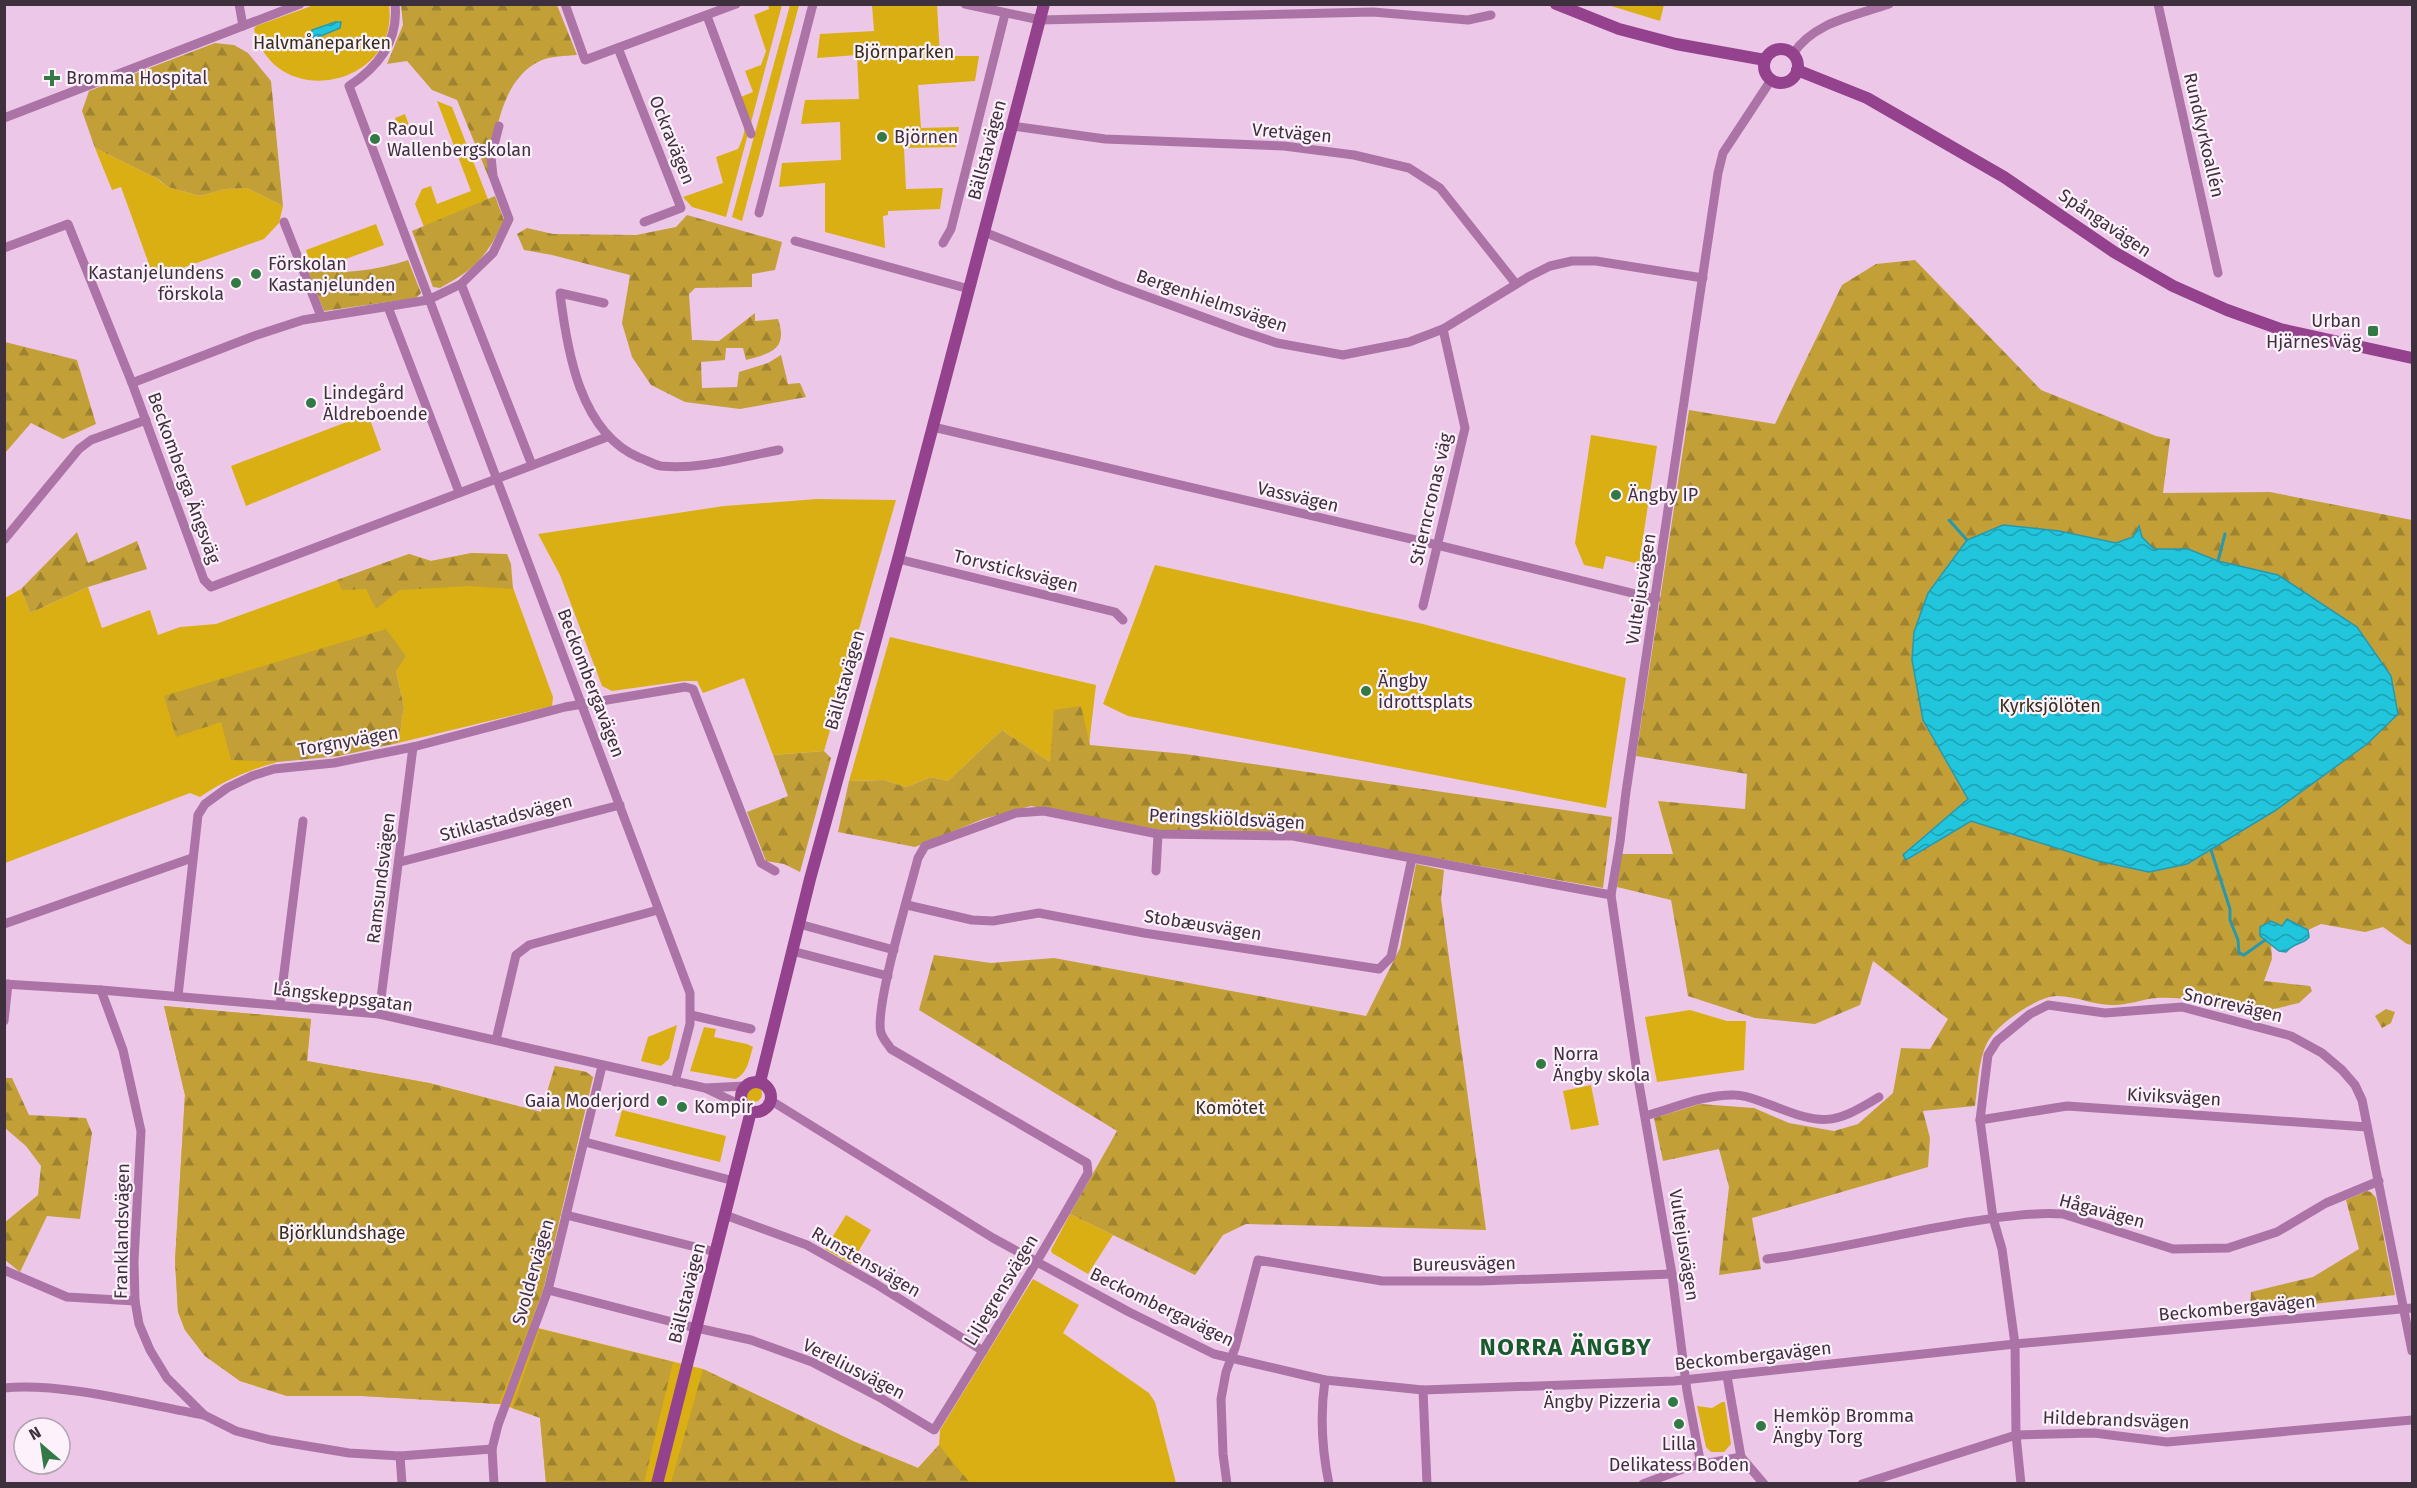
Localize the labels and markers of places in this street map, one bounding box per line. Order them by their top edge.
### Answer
place label: Bromma Hospital [66,67,207,89]
marker: Bromma Hospital [43,69,61,87]
place label: Raoul Wallenbergskolan [387,118,532,161]
place label: Björnen [894,126,958,148]
marker: Björnen [875,130,889,144]
marker: Raoul Wallenbergskolan [368,132,382,146]
place label: Förskolan Kastanjelunden [268,253,395,296]
place label: Kastanjelundens förskola [88,262,224,305]
marker: Förskolan Kastanjelunden [249,267,263,281]
marker: Kastanjelundens förskola [229,276,243,290]
place label: Urban Hjärnes väg [2266,310,2362,353]
marker: Urban Hjärnes väg [2366,324,2380,338]
place label: Lindegård Äldreboende [323,382,428,425]
marker: Lindegård Äldreboende [304,396,318,410]
place label: Ängby IP [1628,484,1698,506]
marker: Ängby IP [1609,488,1623,502]
place label: Ängby idrottsplats [1378,670,1473,713]
marker: Ängby idrottsplats [1359,684,1373,698]
place label: Norra Ängby skola [1553,1043,1650,1086]
marker: Norra Ängby skola [1534,1057,1548,1071]
place label: Gaia Moderjord [525,1090,650,1112]
marker: Gaia Moderjord [655,1094,669,1108]
place label: Kompir [694,1096,753,1118]
marker: Kompir [675,1100,689,1114]
place label: Ängby Pizzeria [1544,1391,1661,1413]
marker: Ängby Pizzeria [1666,1395,1680,1409]
place label: Hemköp Bromma Ängby Torg [1773,1405,1914,1448]
marker: Lilla Delikatess Boden [1672,1417,1686,1431]
marker: Hemköp Bromma Ängby Torg [1754,1419,1768,1433]
place label: Lilla Delikatess Boden [1609,1433,1749,1476]

